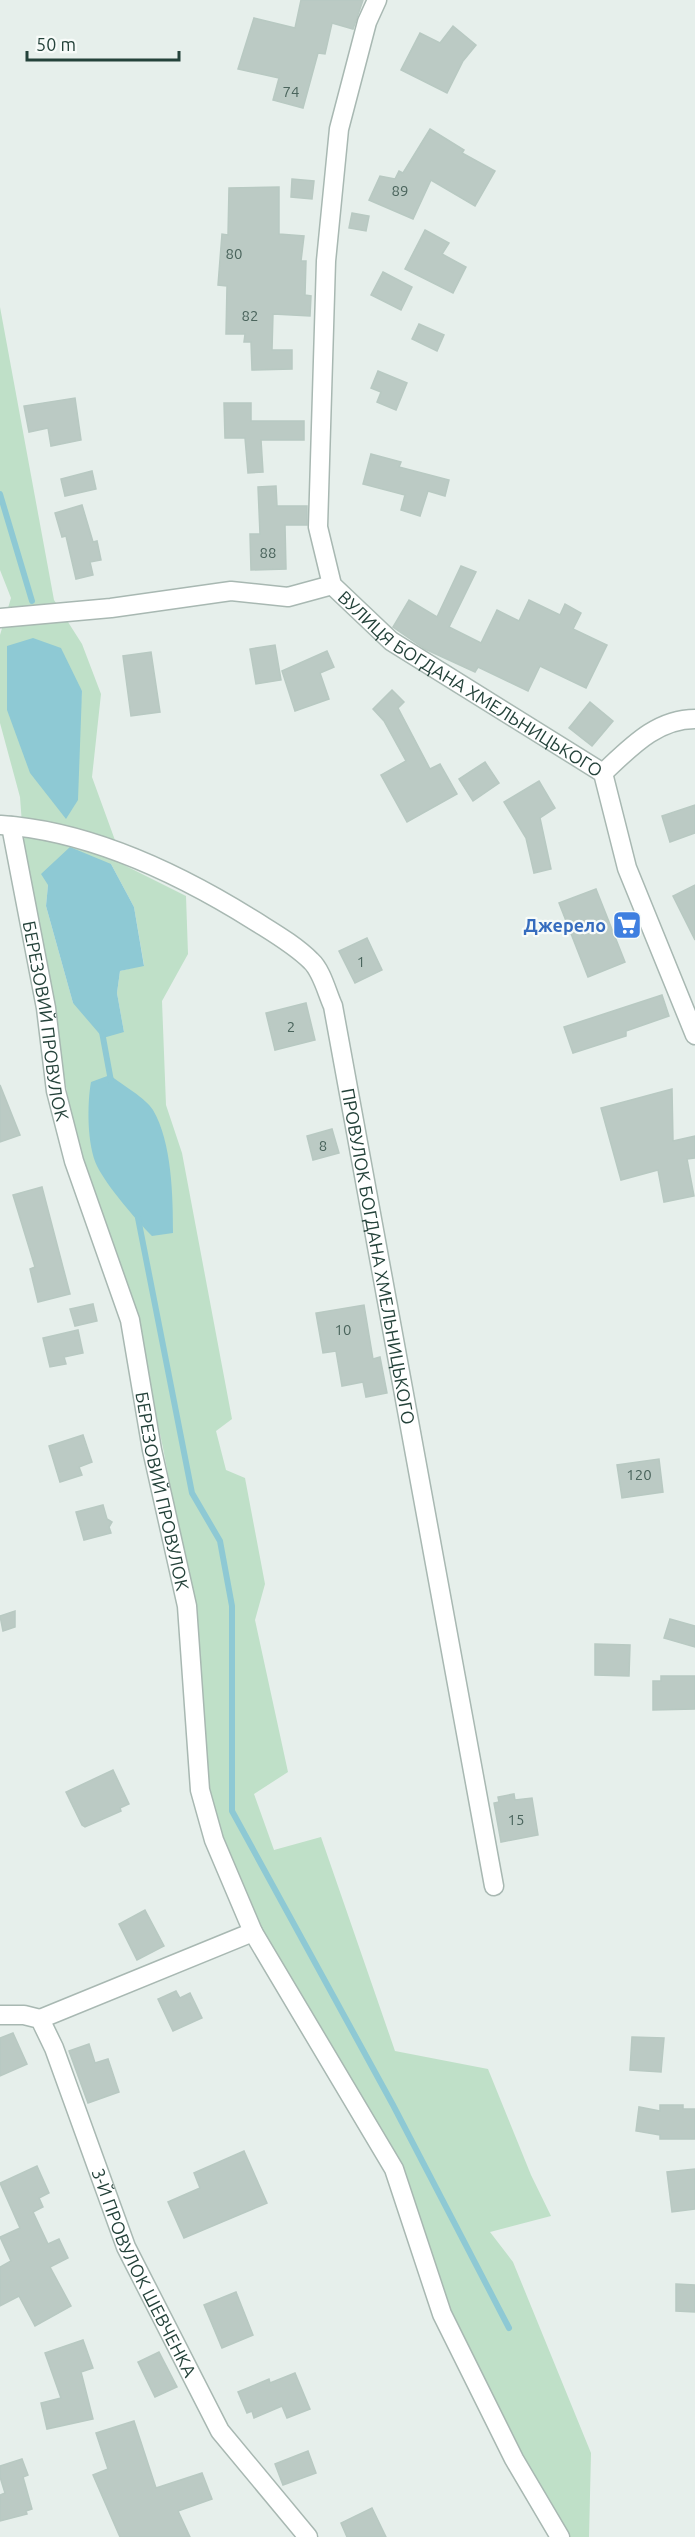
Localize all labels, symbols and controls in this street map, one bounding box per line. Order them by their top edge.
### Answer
scale bar [27,24,178,62]
text: 50 m [36,34,76,54]
house number: 74 [283,83,299,100]
house number: 89 [392,182,408,199]
house number: 80 [226,245,242,262]
house number: 82 [242,307,258,324]
house number: 88 [260,544,276,561]
street label: ВУЛИЦЯ БОГДАНА ХМЕЛЬНИЦЬКОГО [334,586,606,780]
supermarket icon: Джерело [611,909,643,941]
place label: Джерело [523,915,606,935]
street label: БЕРЕЗОВИЙ ПРОВУЛОК [19,919,73,1123]
house number: 1 [357,953,365,970]
house number: 2 [287,1018,295,1035]
street label: ПРОВУЛОК БОГДАНА ХМЕЛЬНИЦЬКОГО [338,1086,419,1426]
house number: 8 [319,1137,327,1154]
house number: 10 [335,1321,351,1338]
street label: БЕРЕЗОВИЙ ПРОВУЛОК [132,1390,193,1592]
house number: 120 [626,1466,652,1483]
house number: 15 [508,1811,524,1828]
street label: 3-Й ПРОВУЛОК ШЕВЧЕНКА [88,2166,201,2380]

